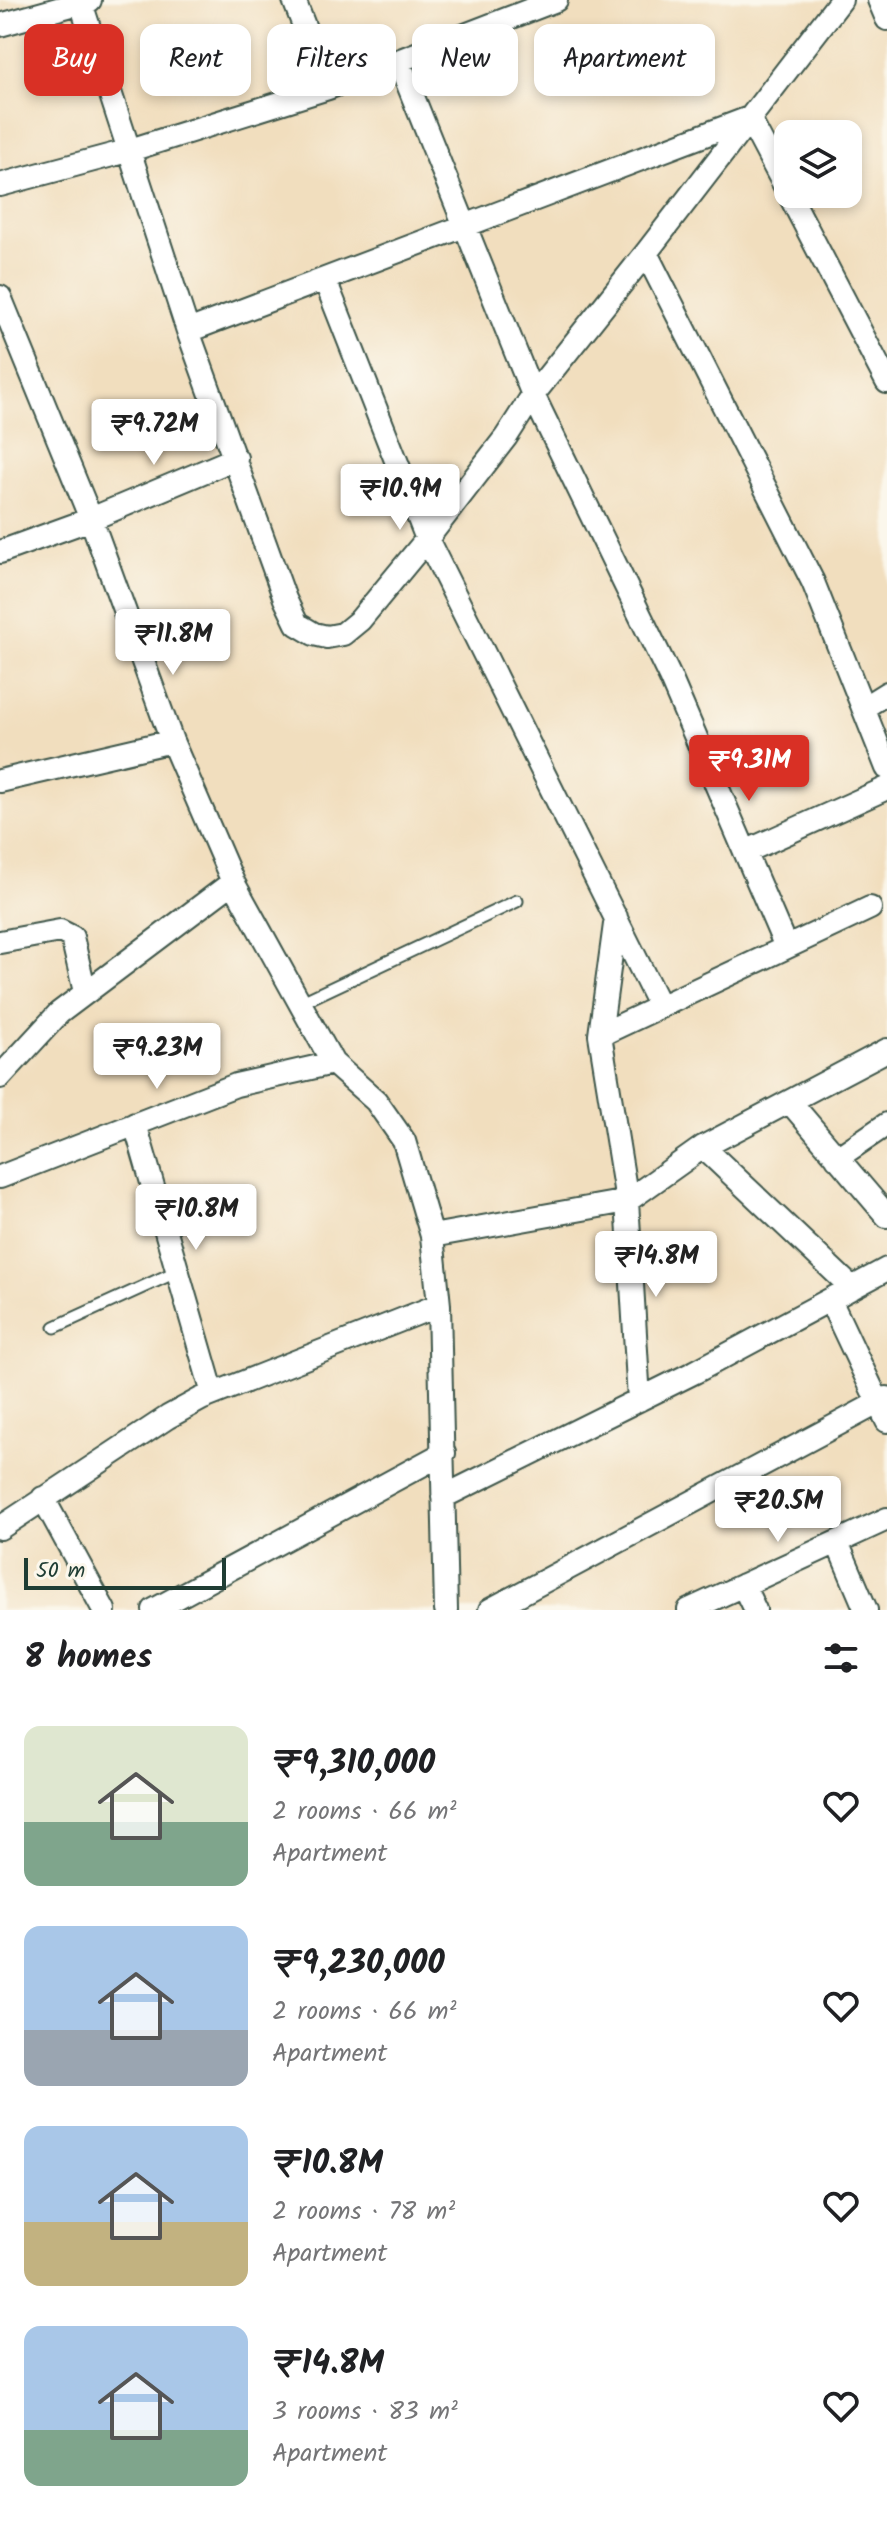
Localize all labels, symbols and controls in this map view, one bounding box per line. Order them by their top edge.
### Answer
chip: Buy [24,24,124,96]
chip: Rent [140,24,251,96]
chip: Filters [267,24,396,96]
chip: New [412,24,518,96]
chip: Apartment [534,24,715,96]
map controls [774,120,862,208]
button: layers [774,120,862,208]
pin: ₹9.72M [89,399,219,467]
text: ₹9.72M [109,404,199,446]
pin: ₹10.9M [335,464,465,532]
text: ₹10.9M [359,469,441,511]
pin: ₹11.8M [108,609,238,677]
text: ₹11.8M [133,614,213,656]
pin: ₹9.31M [684,735,814,803]
text: ₹9.31M [707,740,791,782]
pin: ₹9.23M [92,1023,222,1091]
text: ₹9.23M [112,1028,202,1070]
pin: ₹10.8M [131,1184,261,1252]
text: ₹10.8M [154,1189,238,1231]
pin: ₹14.8M [591,1231,721,1299]
text: ₹14.8M [613,1236,699,1278]
pin: ₹20.5M [713,1476,843,1544]
text: ₹20.5M [733,1481,823,1523]
scale bar [24,1554,226,1590]
text: 50 m [36,1554,85,1589]
text: 8 homes [24,1631,152,1685]
icon: filters [819,1636,863,1680]
text: ₹9,310,000 [272,1737,435,1791]
icon: home [88,1758,184,1854]
icon: heart [819,1784,863,1828]
text: 2 rooms · 66 m² [272,1791,457,1833]
text: Apartment [272,1833,387,1875]
text: ₹9,230,000 [272,1937,445,1991]
icon: home [88,1958,184,2054]
icon: heart [819,1984,863,2028]
text: 2 rooms · 66 m² [272,1991,457,2033]
text: Apartment [272,2033,387,2075]
text: ₹10.8M [272,2137,383,2191]
icon: home [88,2158,184,2254]
icon: heart [819,2184,863,2228]
text: 2 rooms · 78 m² [272,2191,455,2233]
text: Apartment [272,2233,387,2275]
text: ₹14.8M [272,2337,384,2391]
icon: home [88,2358,184,2454]
icon: heart [819,2384,863,2428]
text: 3 rooms · 83 m² [272,2391,458,2433]
text: Apartment [272,2433,387,2475]

